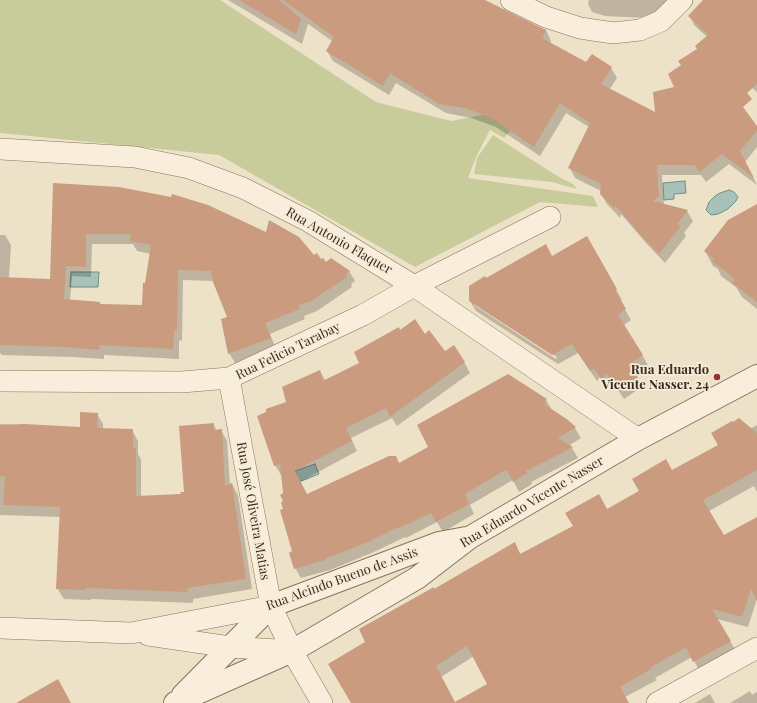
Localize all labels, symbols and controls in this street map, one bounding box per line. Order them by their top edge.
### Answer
street label: Rua Antonio Flaquer [283,204,395,278]
street label: Rua Felicio Tarabay [233,319,343,383]
place label: Rua Eduardo Vicente Nasser, 24 [601,362,709,393]
marker: Rua Eduardo Vicente Nasser, 24 [712,372,722,382]
street label: Rua José Oliveira Matias [233,441,273,581]
street label: Rua Eduardo Vicente Nasser [457,453,607,551]
street label: Rua Alcindo Bueno de Assis [264,544,420,614]

